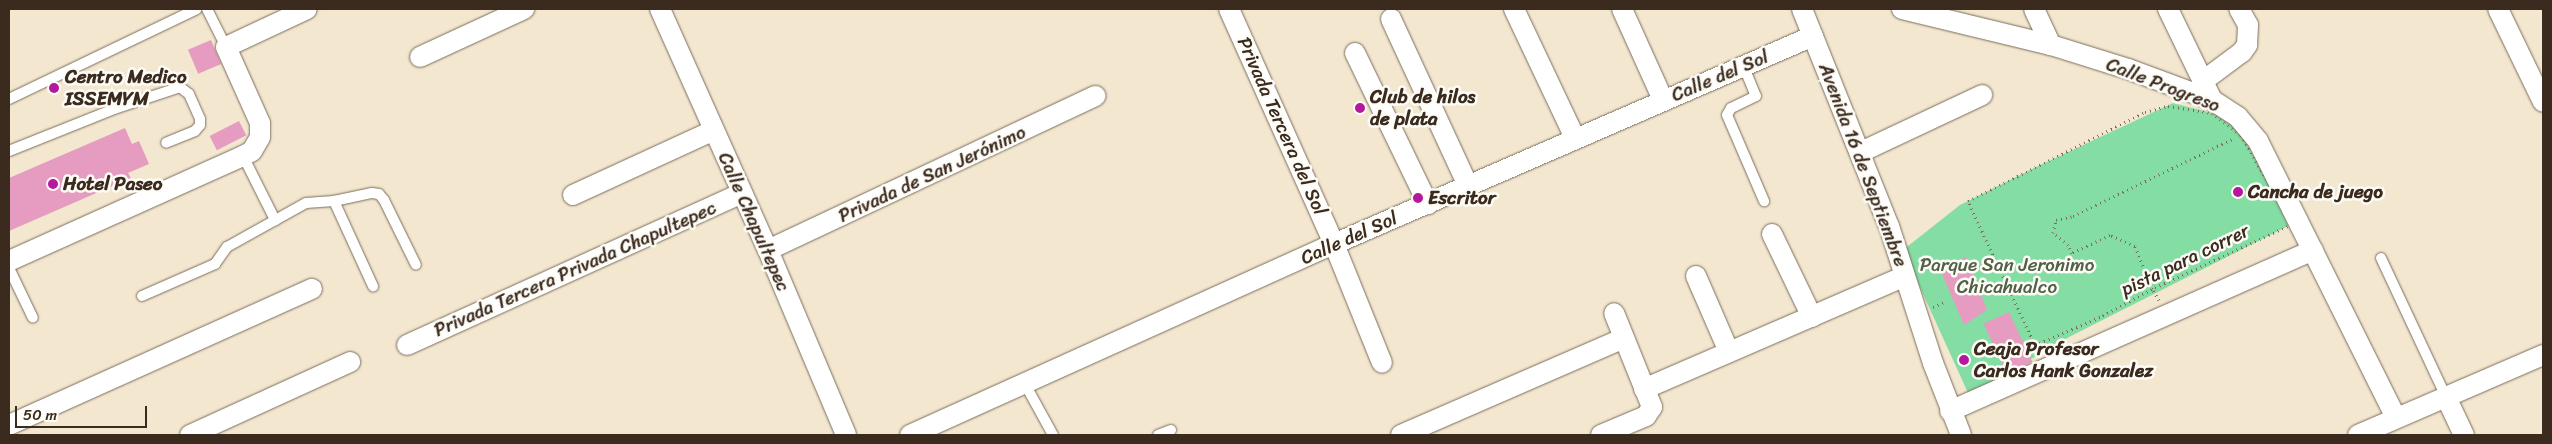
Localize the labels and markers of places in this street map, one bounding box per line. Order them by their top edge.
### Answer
place label: Centro Medico ISSEMYM [65,66,187,110]
marker: Centro Medico ISSEMYM [47,81,61,95]
place label: Club de hilos de plata [1370,86,1475,130]
marker: Club de hilos de plata [1354,102,1366,114]
place label: Hotel Paseo [63,173,164,195]
marker: Hotel Paseo [47,178,59,190]
place label: Cancha de juego [2248,181,2383,203]
marker: Cancha de juego [2232,186,2244,198]
place label: Escritor [1428,187,1496,209]
marker: Escritor [1412,192,1424,204]
place label: Ceaja Profesor Carlos Hank Gonzalez [1974,338,2153,382]
marker: Ceaja Profesor Carlos Hank Gonzalez [1958,354,1970,366]

